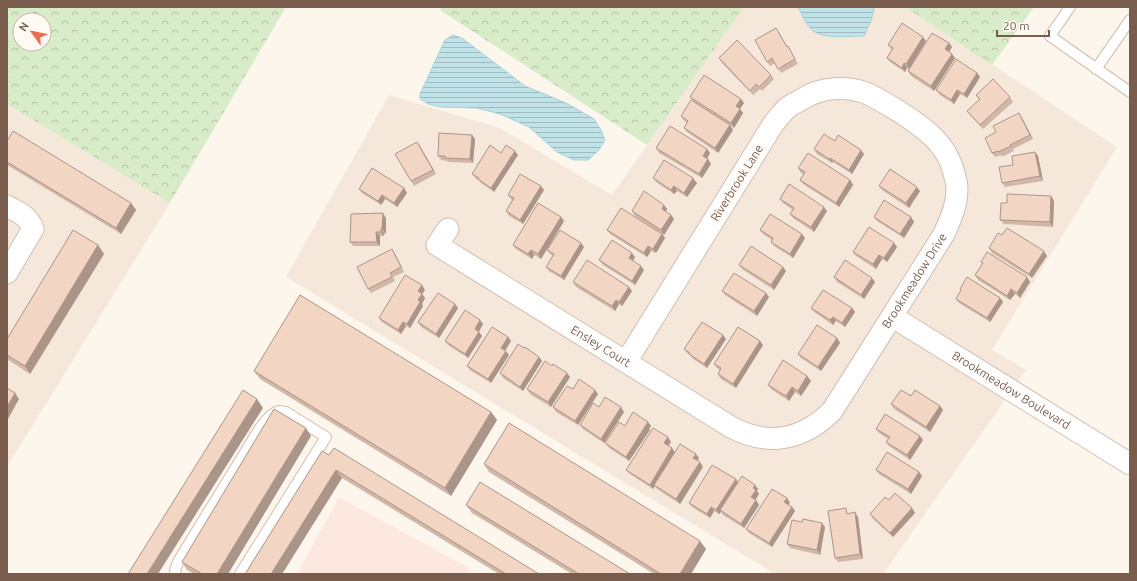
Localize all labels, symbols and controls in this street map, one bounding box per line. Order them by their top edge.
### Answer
north arrow [12,12,52,52]
scale bar [997,12,1049,38]
text: 20 m [1003,19,1030,32]
text: N [16,20,31,33]
street label: Riverbrook Lane [708,142,765,223]
street label: Brookmeadow Drive [879,231,949,330]
street label: Ensley Court [569,323,633,369]
street label: Brookmeadow Boulevard [950,348,1073,431]

